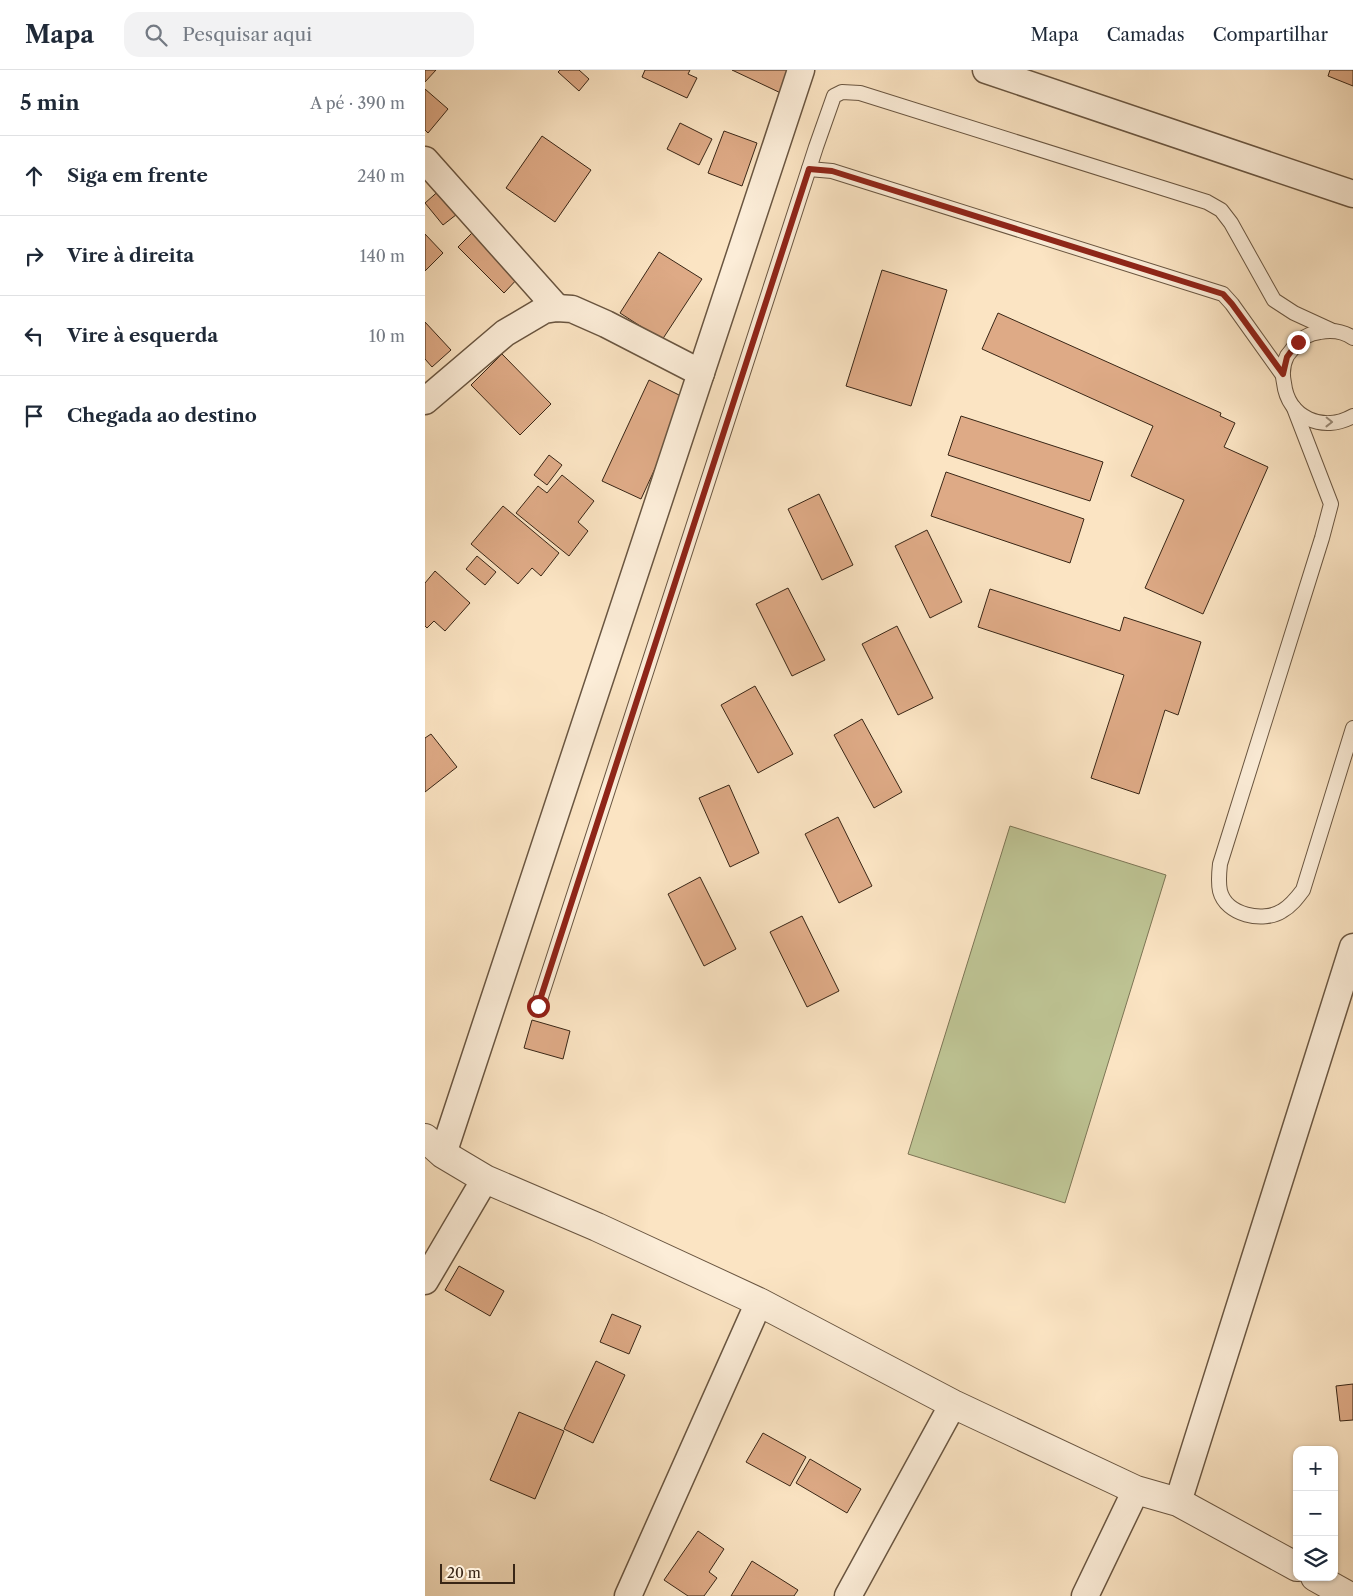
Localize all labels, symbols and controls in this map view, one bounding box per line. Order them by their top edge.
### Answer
search box [124,12,474,57]
text: Mapa [25,20,94,49]
icon: search [142,21,170,49]
text: Pesquisar aqui [182,23,312,46]
text: Mapa [1031,24,1079,46]
text: Camadas [1107,24,1185,46]
text: Compartilhar [1213,24,1328,46]
text: 5 min [20,90,80,115]
text: A pé · 390 m [310,93,405,113]
icon: ahead [20,162,48,190]
text: Siga em frente [67,164,208,187]
text: 240 m [357,166,405,186]
icon: right [20,242,48,270]
text: Vire à direita [67,244,194,267]
text: 140 m [360,246,405,266]
icon: left [20,322,48,350]
text: Vire à esquerda [67,324,218,347]
text: 10 m [369,326,405,346]
route end [1287,331,1310,354]
icon: arrive [20,402,48,430]
text: Chegada ao destino [67,404,257,427]
one-way arrow [1325,417,1333,427]
route start [527,995,550,1018]
map controls [1293,1446,1338,1581]
button: + [1293,1446,1338,1491]
button: − [1293,1491,1338,1536]
button: layers [1293,1536,1338,1581]
scale bar [440,1561,515,1584]
text: 20 m [447,1564,481,1582]

